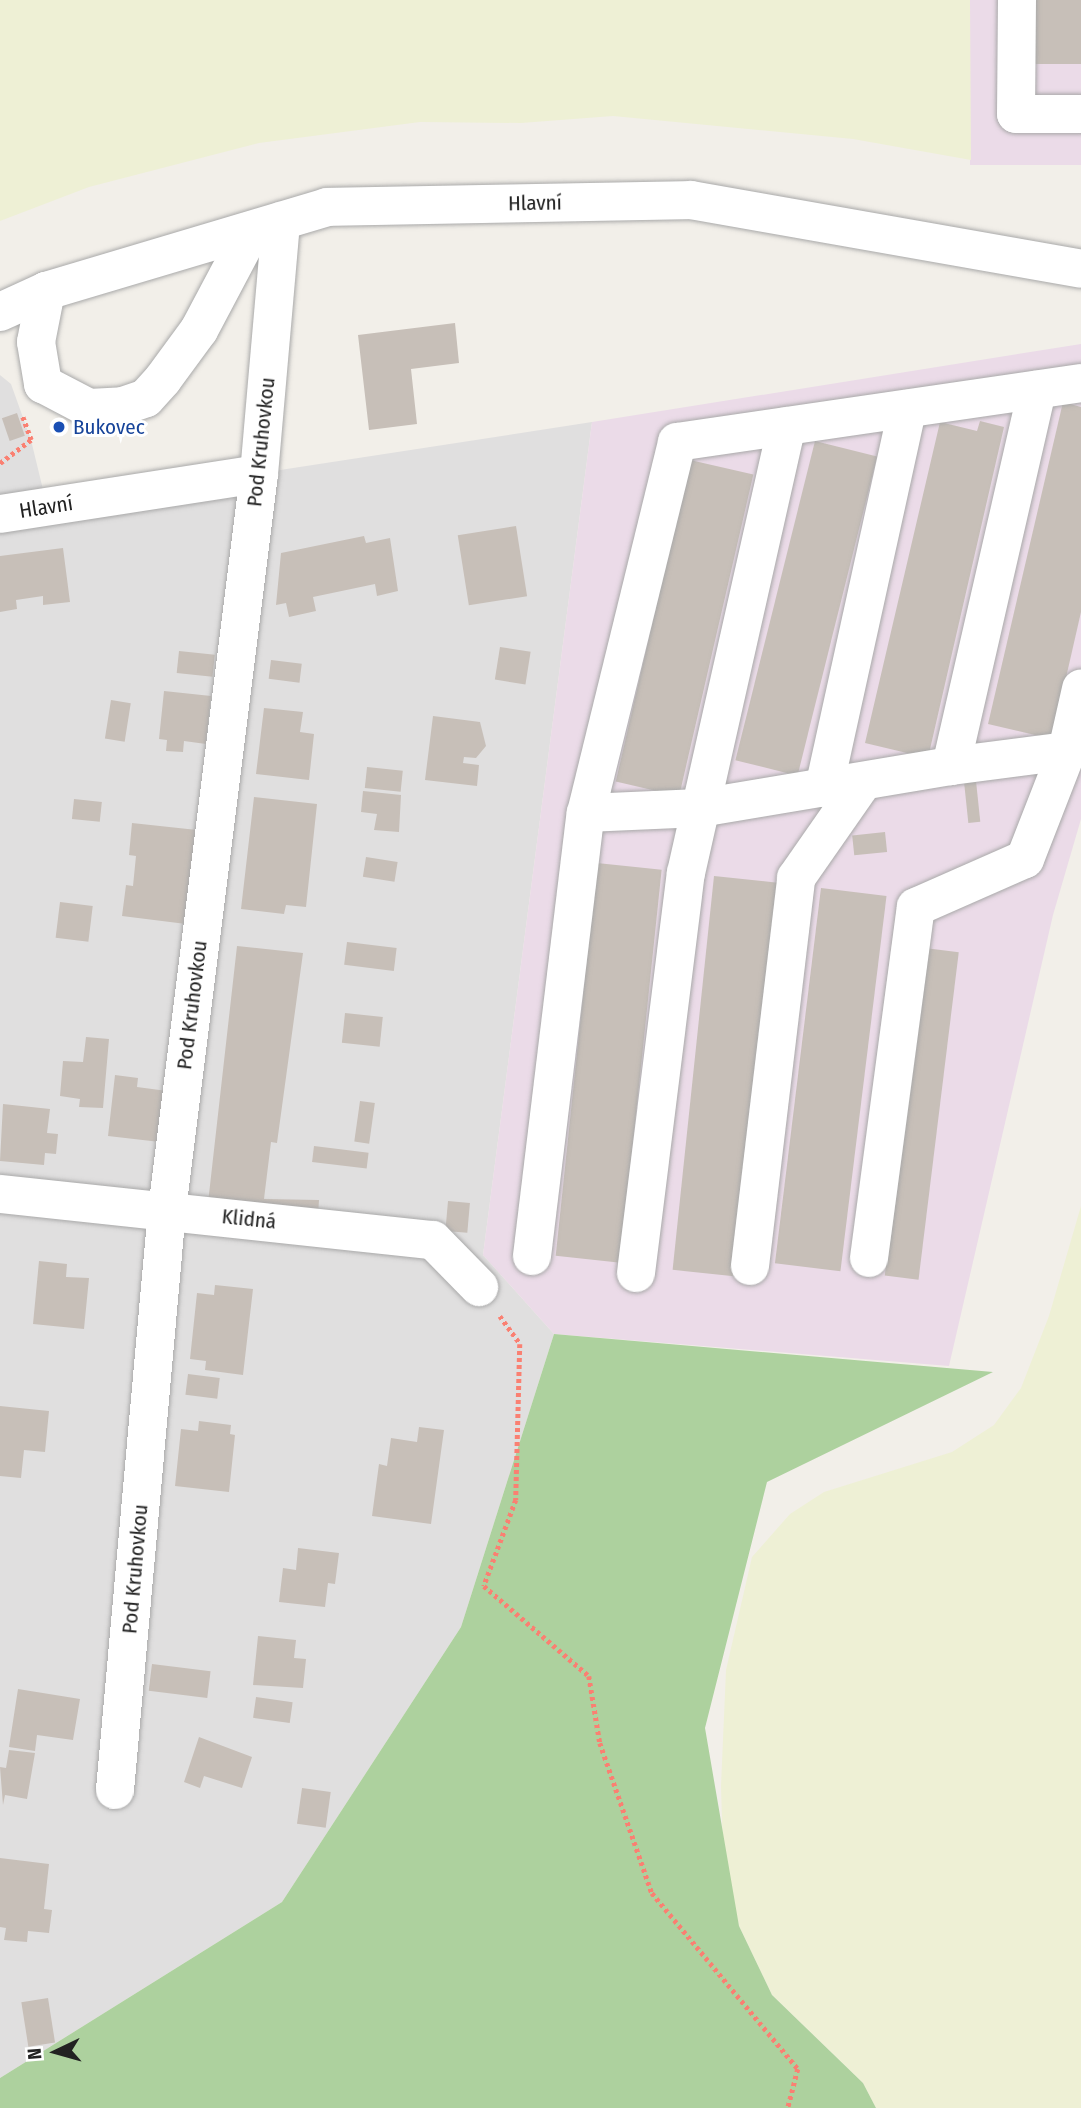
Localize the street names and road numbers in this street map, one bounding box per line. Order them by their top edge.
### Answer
street label: Hlavní [508,190,562,216]
street label: Pod Kruhovkou [242,376,280,508]
street label: Hlavní [17,490,75,524]
street label: Pod Kruhovkou [172,939,212,1071]
street label: Klidná [221,1204,277,1234]
street label: Pod Kruhovkou [117,1503,153,1635]

